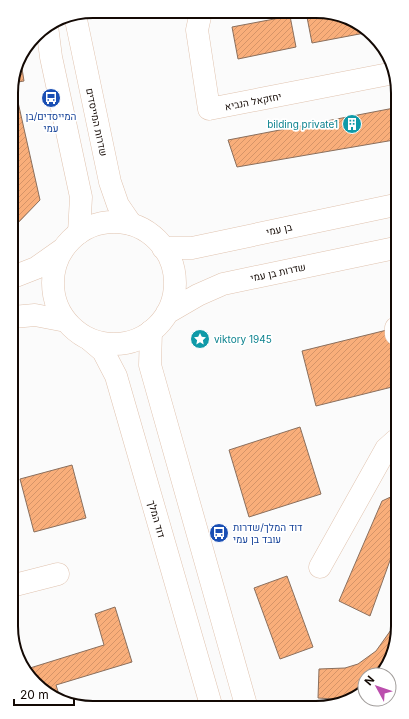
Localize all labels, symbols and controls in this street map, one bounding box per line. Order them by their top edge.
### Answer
bus stop icon: המייסדים/בן עמי [40,87,62,109]
street label: שדרות המייסדים [84,87,110,157]
street label: יחזקאל הנביא [224,90,282,112]
place label: המייסדים/בן עמי [26,110,77,134]
building icon: bilding private1 [341,113,363,135]
place label: bilding private1 [267,118,338,130]
street label: בן עמי [265,220,294,238]
street label: שדרות בן עמי [249,260,307,284]
place icon: viktory 1945 [189,328,211,350]
place label: viktory 1945 [214,333,272,345]
street label: דוד המלך [146,499,168,539]
place label: דוד המלך/שדרות עובד בן עמי [233,521,302,545]
bus stop icon: דוד המלך/שדרות עובד בן עמי [208,522,230,544]
north arrow [357,667,397,707]
text: N [361,673,377,688]
scale bar [14,681,74,707]
text: 20 m [20,687,49,702]

